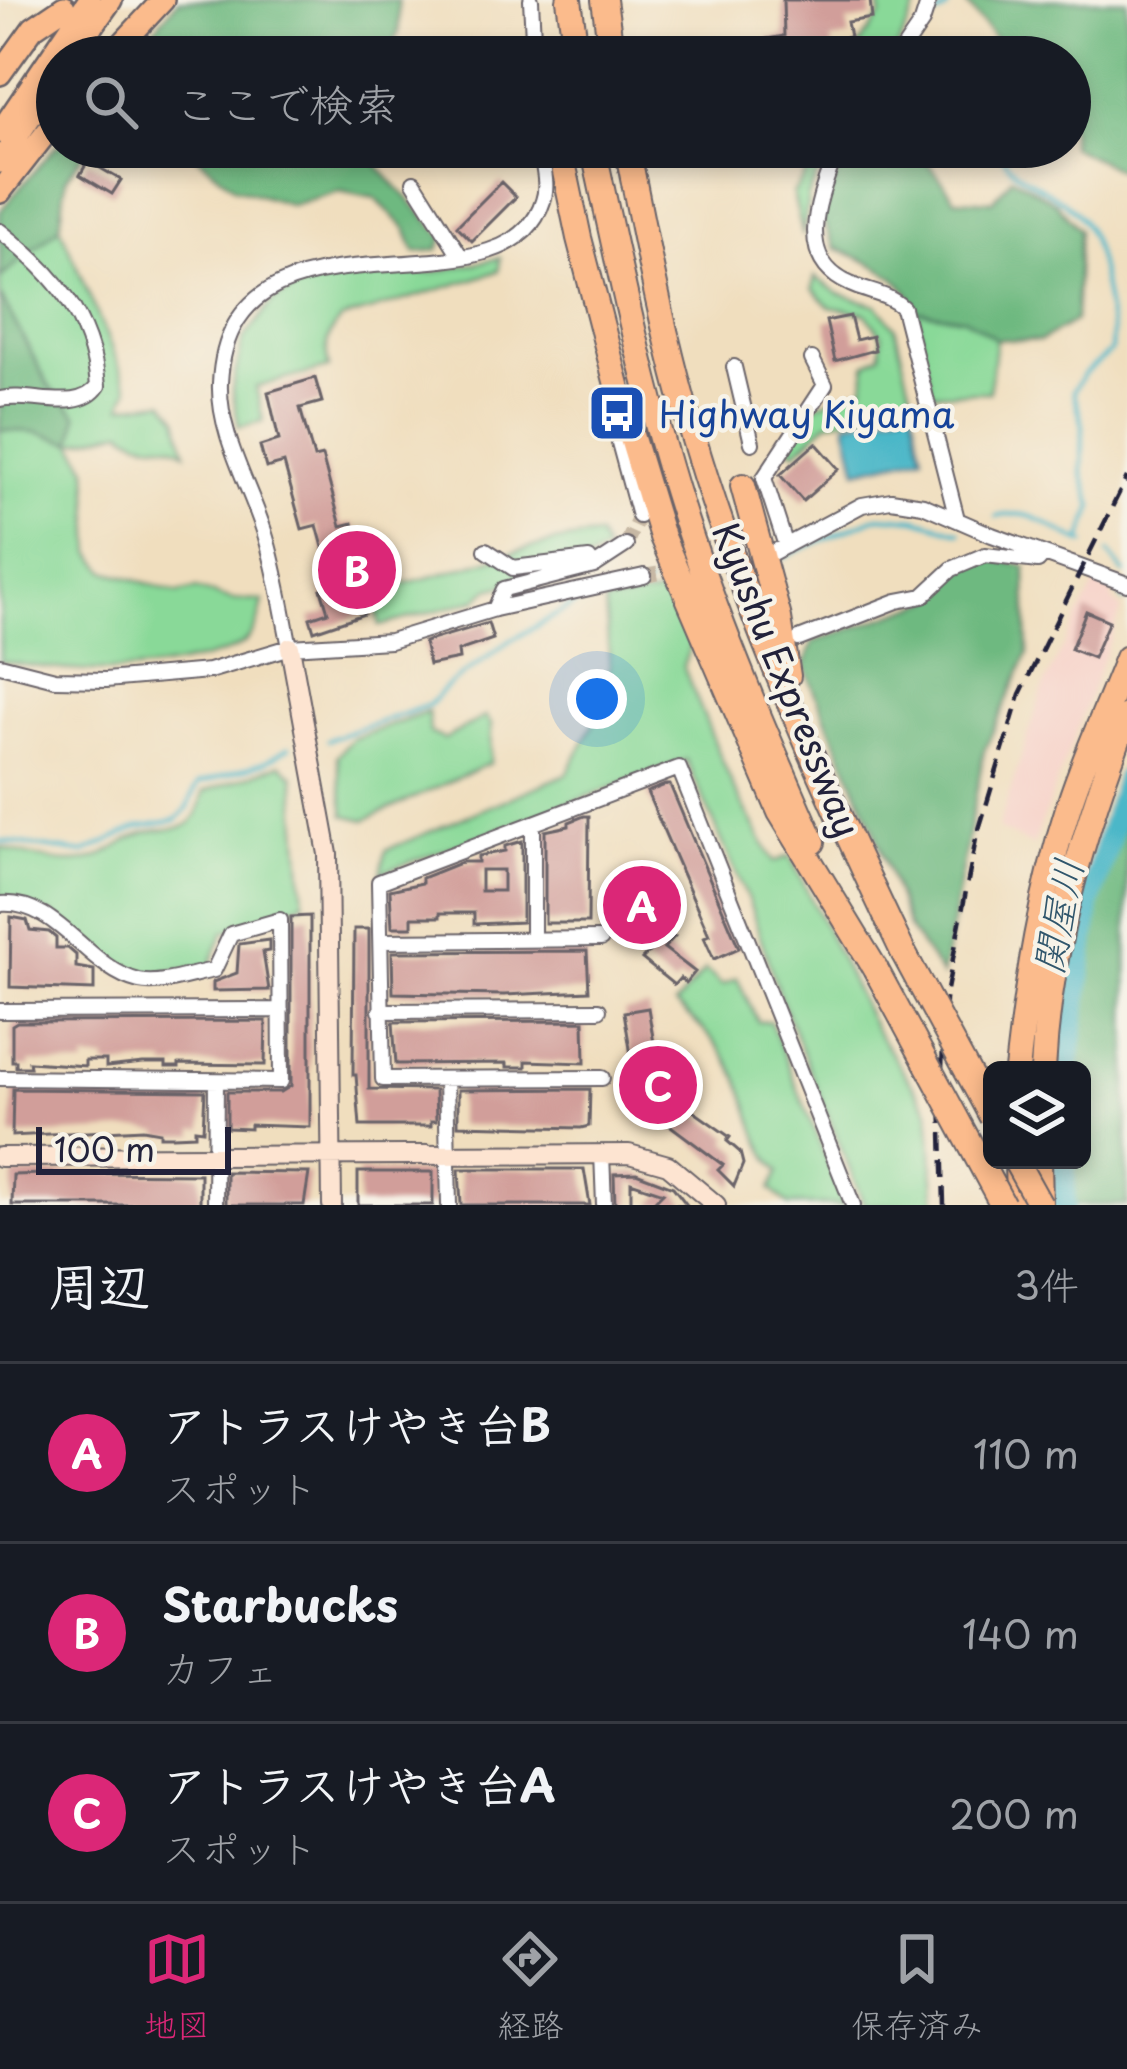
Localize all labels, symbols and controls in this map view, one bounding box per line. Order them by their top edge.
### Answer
search box [36,36,1091,168]
text: ここで検索 [174,68,399,136]
icon: search [78,69,144,135]
bus stop icon: Highway Kiyama [586,382,648,444]
place label: Highway Kiyama [659,386,955,440]
street label: Kyushu Expressway [700,514,876,844]
pin: B [318,525,396,615]
your location [567,669,627,729]
water label: 関屋川 [1016,853,1096,979]
pin: A [603,860,681,950]
pin: C [619,1040,697,1130]
map controls [983,1061,1091,1169]
button: layers [983,1061,1091,1169]
scale bar [36,1121,231,1174]
text: 100 m [54,1123,155,1173]
text: 周辺 [48,1245,150,1322]
text: 3件 [1014,1254,1079,1313]
text: アトラスけやき台B [162,1389,551,1457]
text: A [72,1423,102,1482]
text: 110 m [973,1423,1079,1482]
text: スポット [162,1457,318,1516]
text: Starbucks [162,1569,398,1637]
text: B [74,1603,100,1662]
text: 140 m [962,1603,1079,1662]
text: カフェ [162,1637,279,1696]
text: アトラスけやき台A [162,1749,556,1817]
text: C [72,1783,102,1842]
text: 200 m [949,1783,1079,1842]
text: スポット [162,1817,318,1876]
tab: 地図 [144,1926,210,2048]
tab: 経路 [497,1926,563,2048]
tab: 保存済み [851,1926,983,2048]

